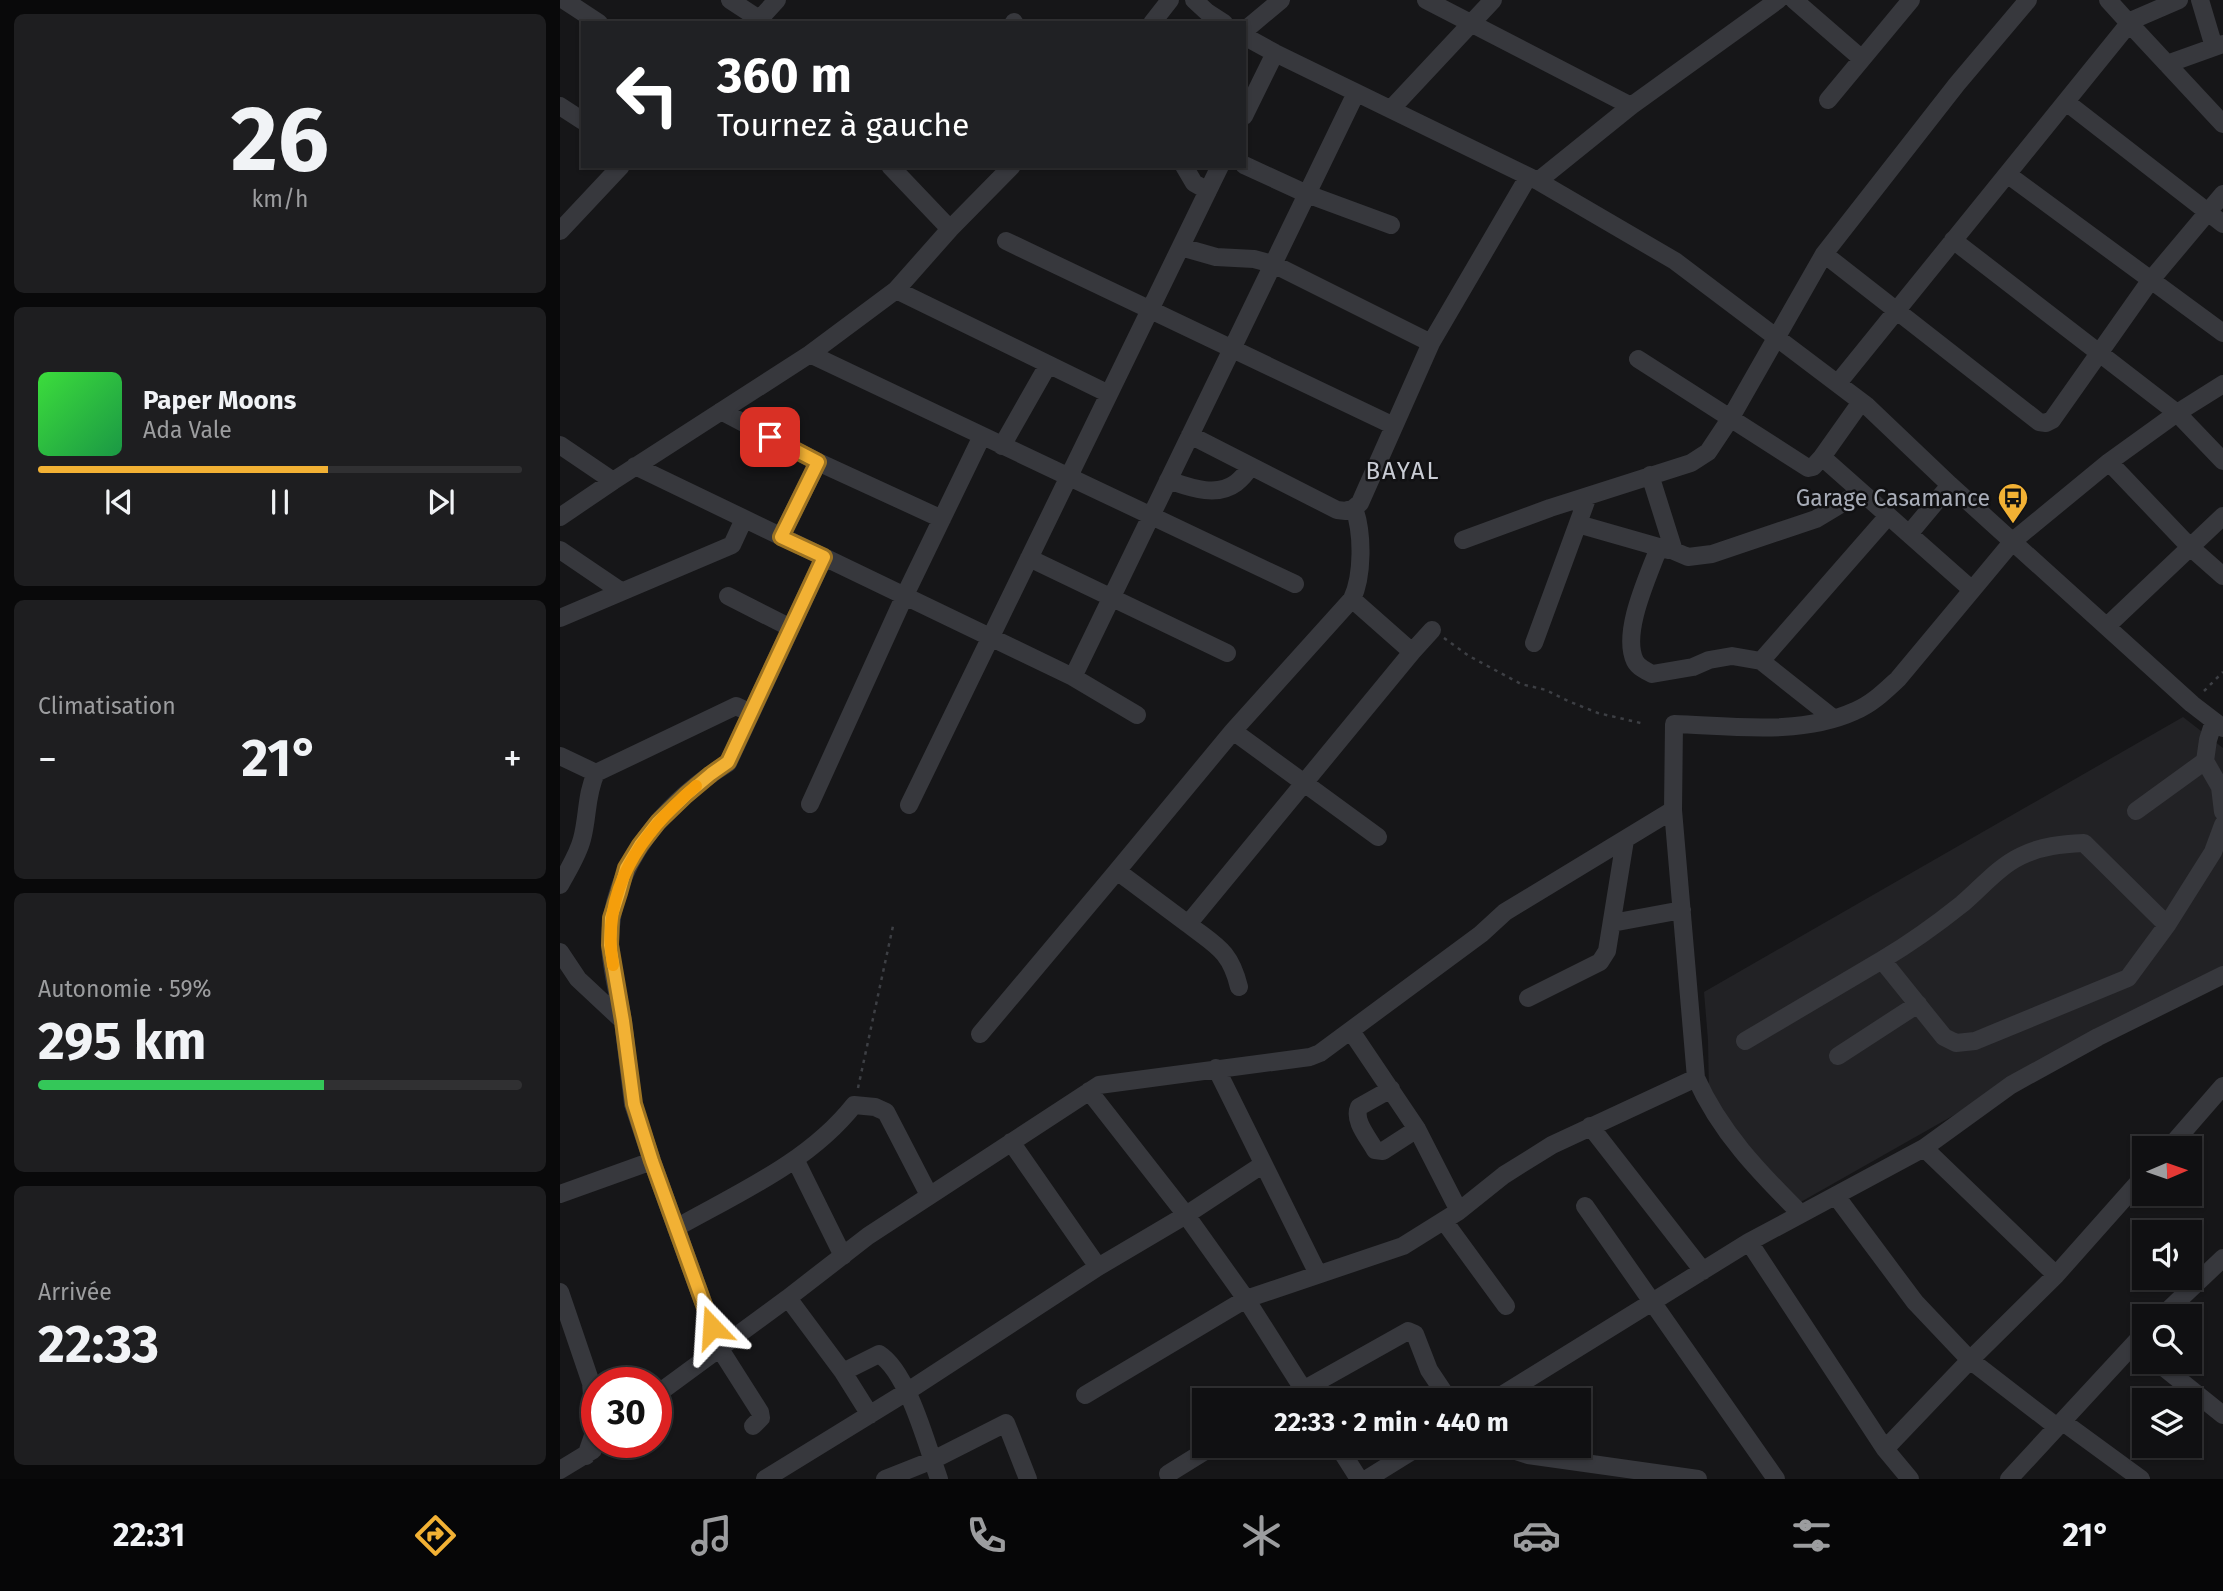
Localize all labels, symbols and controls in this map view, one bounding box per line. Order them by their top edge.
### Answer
text: 360 m [717,46,852,105]
icon: left [602,49,693,140]
text: 26 [231,85,329,194]
text: Tournez à gauche [717,106,969,144]
text: km/h [252,185,308,213]
text: Paper Moons [143,385,296,416]
pin [740,407,800,467]
text: Ada Vale [143,416,232,444]
icon: arrive [751,418,789,456]
district label: BAYAL [1366,457,1440,485]
bus stop icon: Garage Casamance [1996,481,2030,525]
icon: previous [100,483,138,521]
icon: pause [261,483,299,521]
icon: next [422,483,460,521]
place label: Garage Casamance [1796,484,1990,512]
text: Climatisation [38,692,176,720]
text: 21° [242,727,319,790]
text: − [38,736,57,782]
text: + [503,736,522,782]
text: Autonomie · 59% [38,975,212,1003]
text: 295 km [38,1010,206,1073]
north arrow [2132,1136,2202,1206]
map controls [2132,1136,2202,1458]
button: sound [2132,1220,2202,1290]
text: Arrivée [38,1278,112,1306]
position arrow [675,1290,749,1364]
button: search [2132,1304,2202,1374]
text: 22:33 [38,1313,159,1376]
speed limit sign: 30 [581,1367,672,1458]
button: layers [2132,1388,2202,1458]
text: 22:33 · 2 min · 440 m [1274,1407,1509,1438]
icon: directions [411,1511,460,1560]
icon: music [687,1511,736,1560]
icon: phone [962,1511,1011,1560]
icon: climate [1237,1511,1286,1560]
icon: car [1512,1511,1561,1560]
icon: filters [1787,1511,1836,1560]
text: 22:31 [113,1516,185,1554]
text: 21° [2062,1516,2110,1554]

